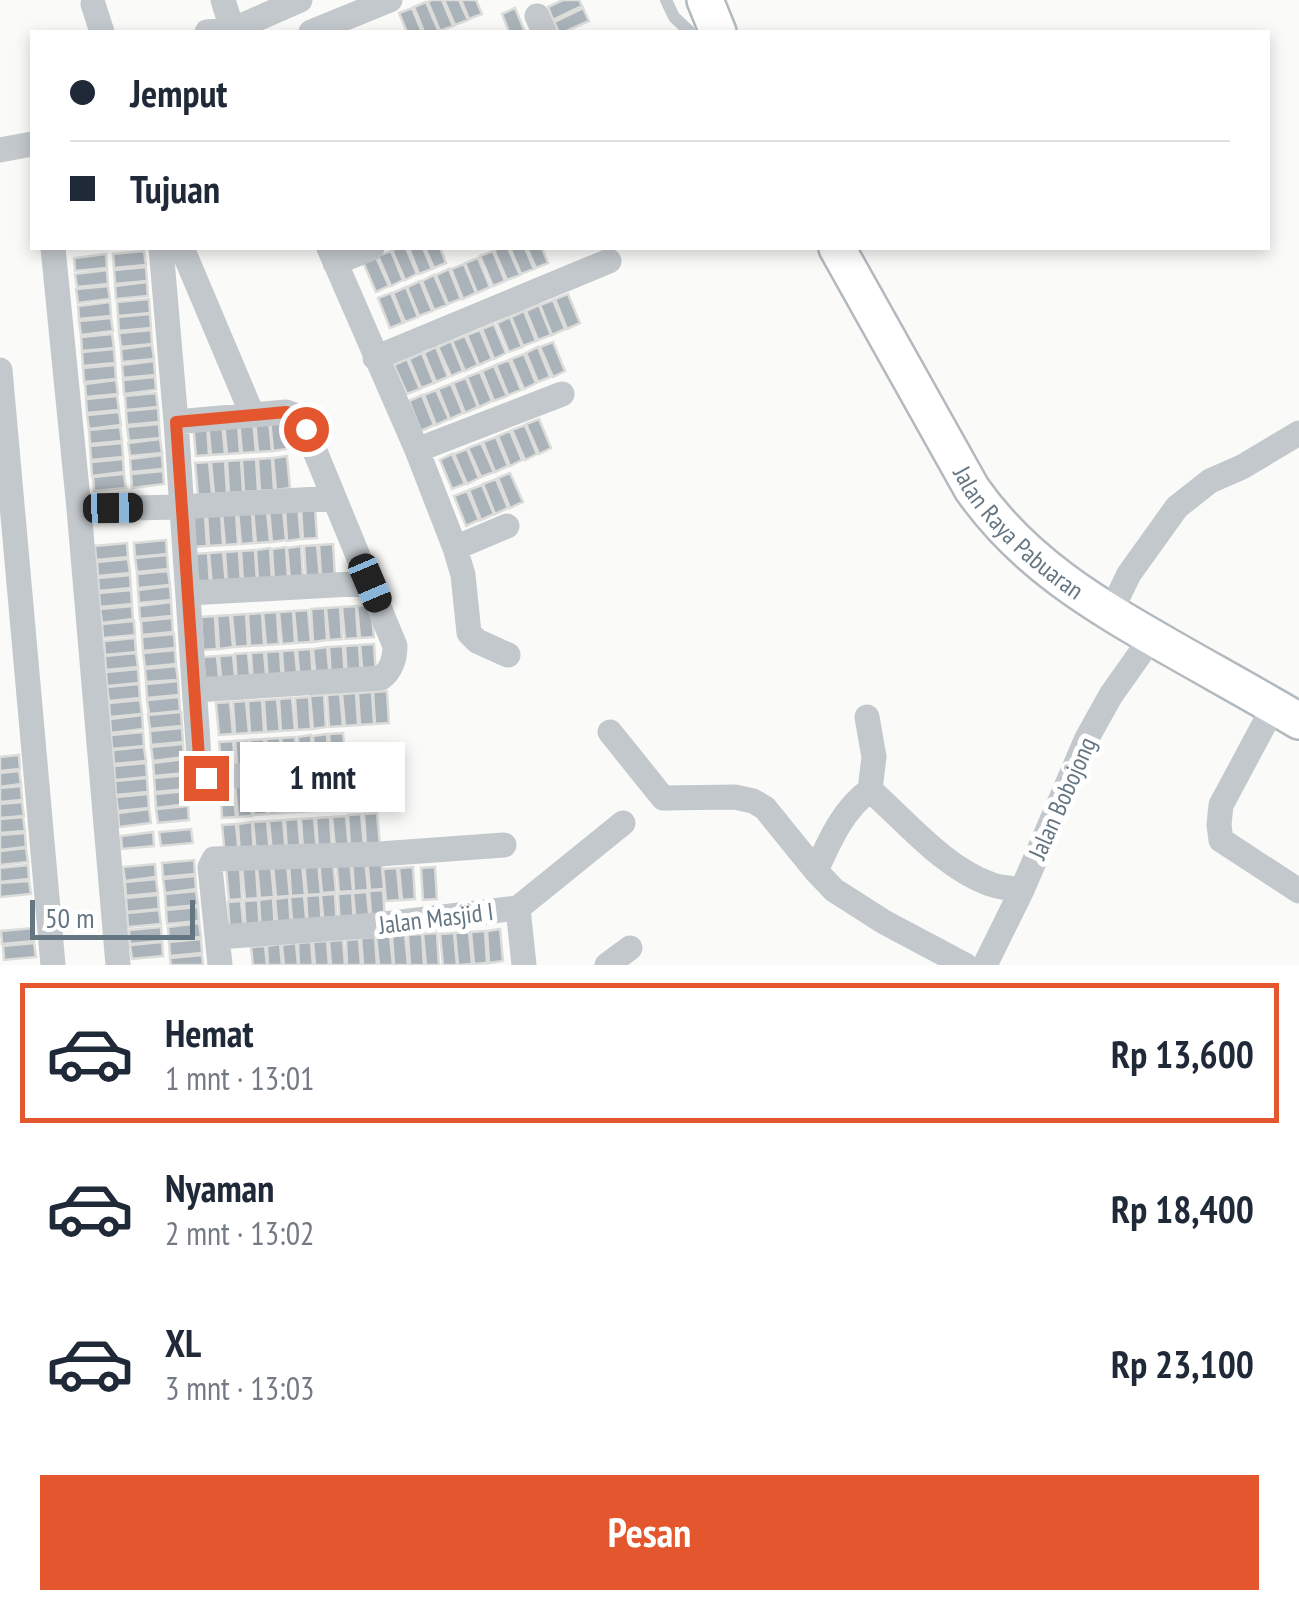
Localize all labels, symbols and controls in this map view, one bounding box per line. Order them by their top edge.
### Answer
text: Jemput [130,68,227,117]
text: Tujuan [130,164,220,213]
route start [284,407,329,452]
street label: Jalan Raya Pabuaran [946,460,1090,606]
car [83,492,143,524]
car [344,550,396,616]
street label: Jalan Bobojong [1020,732,1103,865]
callout: 1 mnt [241,743,406,813]
route end [184,756,229,801]
text: 1 mnt [289,756,356,798]
scale bar [30,895,195,940]
street label: Jalan Masjid I [376,895,495,941]
text: 50 m [45,899,94,936]
icon: car [45,1008,135,1098]
text: Hemat [165,1008,253,1057]
text: Rp 13,600 [1111,1029,1254,1078]
text: 1 mnt · 13:01 [165,1057,314,1099]
icon: car [45,1163,135,1253]
text: Nyaman [165,1163,274,1212]
text: Rp 18,400 [1111,1184,1254,1233]
text: 2 mnt · 13:02 [165,1212,314,1254]
icon: car [45,1318,135,1408]
text: XL [165,1318,201,1367]
text: Rp 23,100 [1111,1339,1254,1388]
text: 3 mnt · 13:03 [165,1367,314,1409]
button: Pesan [40,1475,1259,1590]

